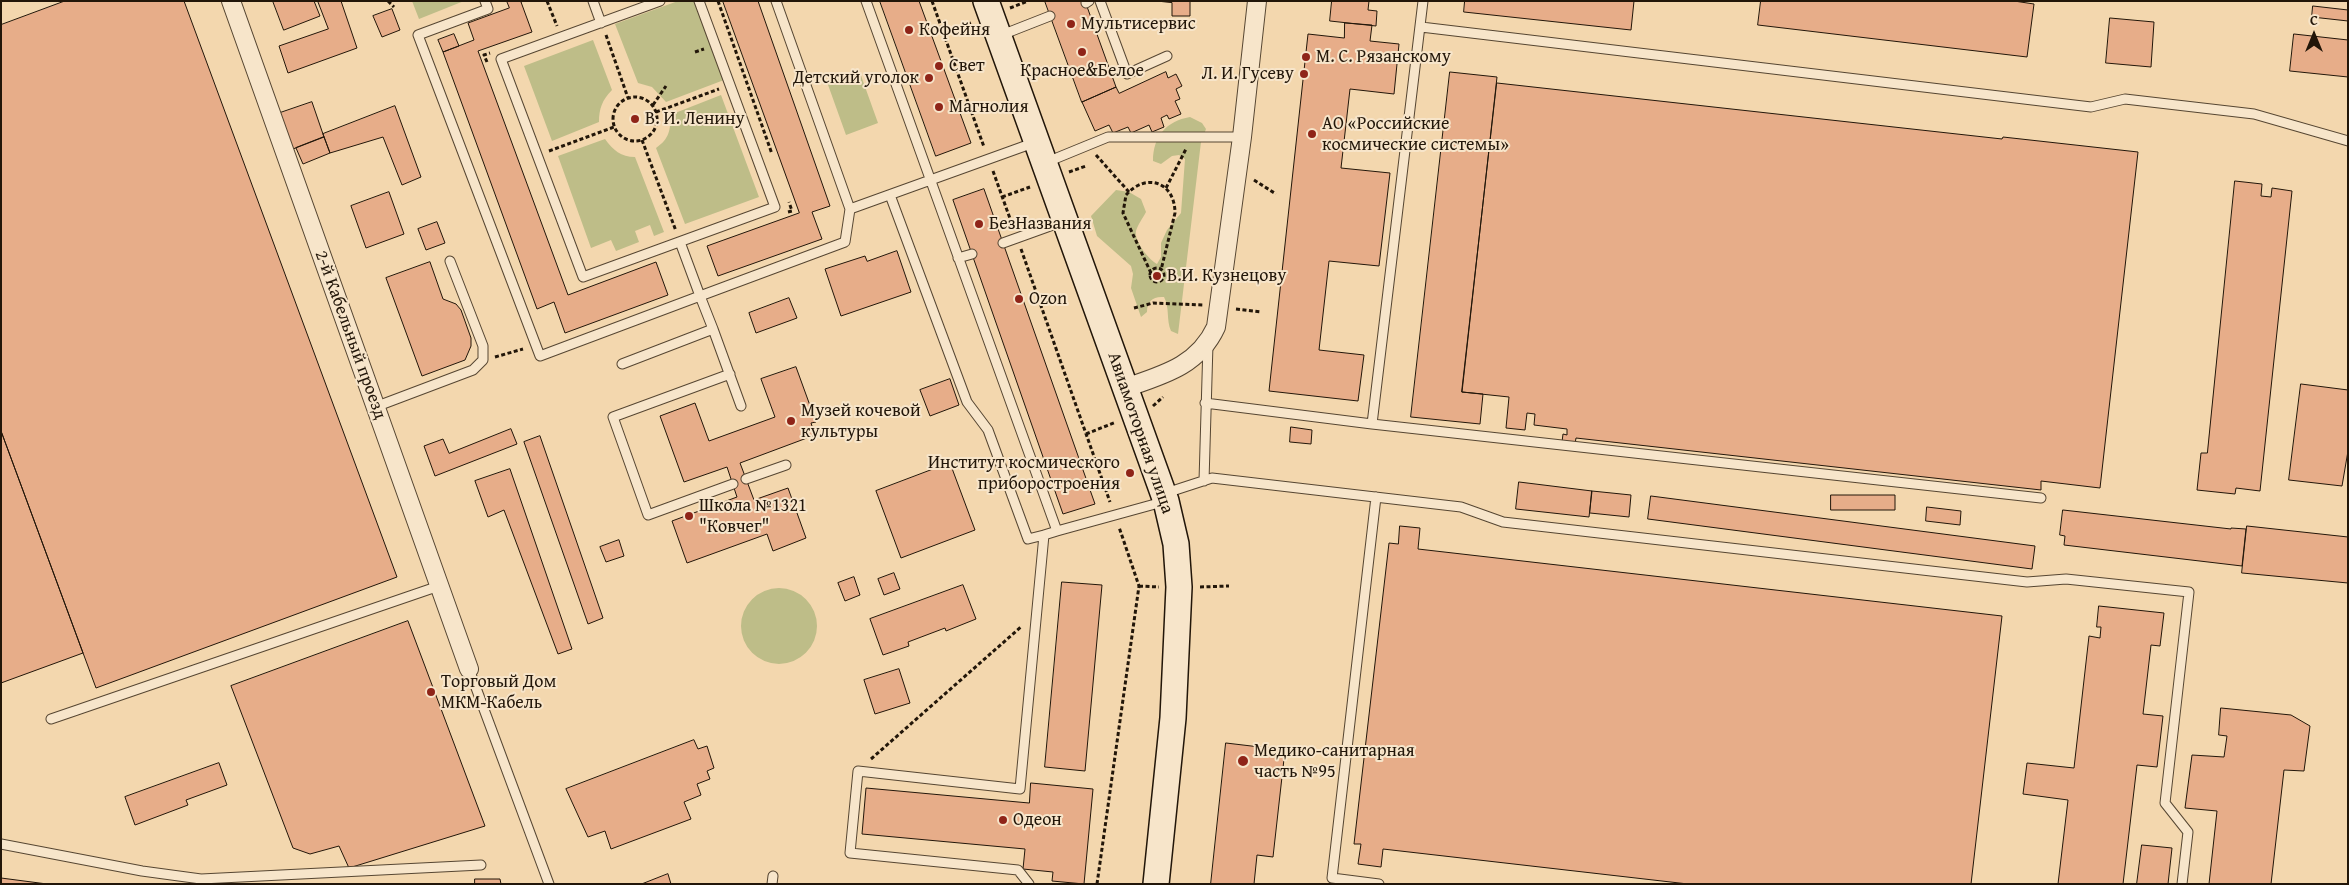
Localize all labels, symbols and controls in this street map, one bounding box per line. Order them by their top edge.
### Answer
north arrow [2289,10,2339,60]
text: С [2310,10,2318,30]
place label: Мультисервис [1081,13,1196,35]
marker: Мультисервис [1065,18,1077,30]
place label: Кофейня [919,19,990,41]
marker: Кофейня [903,24,915,36]
marker: Красное&Белое [1076,46,1088,58]
place label: М. С. Рязанскому [1316,46,1451,68]
marker: М. С. Рязанскому [1300,51,1312,63]
place label: Свет [949,55,985,77]
marker: Свет [933,60,945,72]
place label: Красное&Белое [1020,60,1144,82]
place label: Л. И. Гусеву [1202,63,1294,85]
place label: Детский уголок [793,67,919,89]
marker: Л. И. Гусеву [1298,68,1310,80]
marker: Детский уголок [923,72,935,84]
place label: Магнолия [949,96,1029,118]
marker: Магнолия [933,101,945,113]
place label: В. И. Ленину [645,108,745,130]
marker: В. И. Ленину [629,113,641,125]
place label: АО «Российские космические системы» [1322,113,1509,156]
marker: АО «Российские космические системы» [1306,128,1318,140]
place label: БезНазвания [989,213,1091,235]
marker: БезНазвания [973,218,985,230]
street label: 2-й Кабельный проезд [309,248,391,422]
place label: В.И. Кузнецову [1167,265,1286,287]
marker: В.И. Кузнецову [1151,270,1163,282]
place label: Ozon [1029,288,1067,310]
marker: Ozon [1013,293,1025,305]
street label: Авиамоторная улица [1102,349,1178,517]
place label: Музей кочевой культуры [801,400,921,442]
marker: Музей кочевой культуры [785,415,797,427]
place label: Институт космического приборостроения [928,452,1120,494]
marker: Институт космического приборостроения [1124,467,1136,479]
place label: Школа №1321 "Ковчег" [699,495,807,538]
marker: Школа №1321 "Ковчег" [683,510,695,522]
place label: Торговый Дом МКМ-Кабель [441,671,556,714]
marker: Торговый Дом МКМ-Кабель [425,686,437,698]
place label: Медико-санитарная часть №95 [1254,740,1415,782]
marker: Медико-санитарная часть №95 [1236,754,1250,768]
place label: Одеон [1013,809,1062,831]
marker: Одеон [997,814,1009,826]

